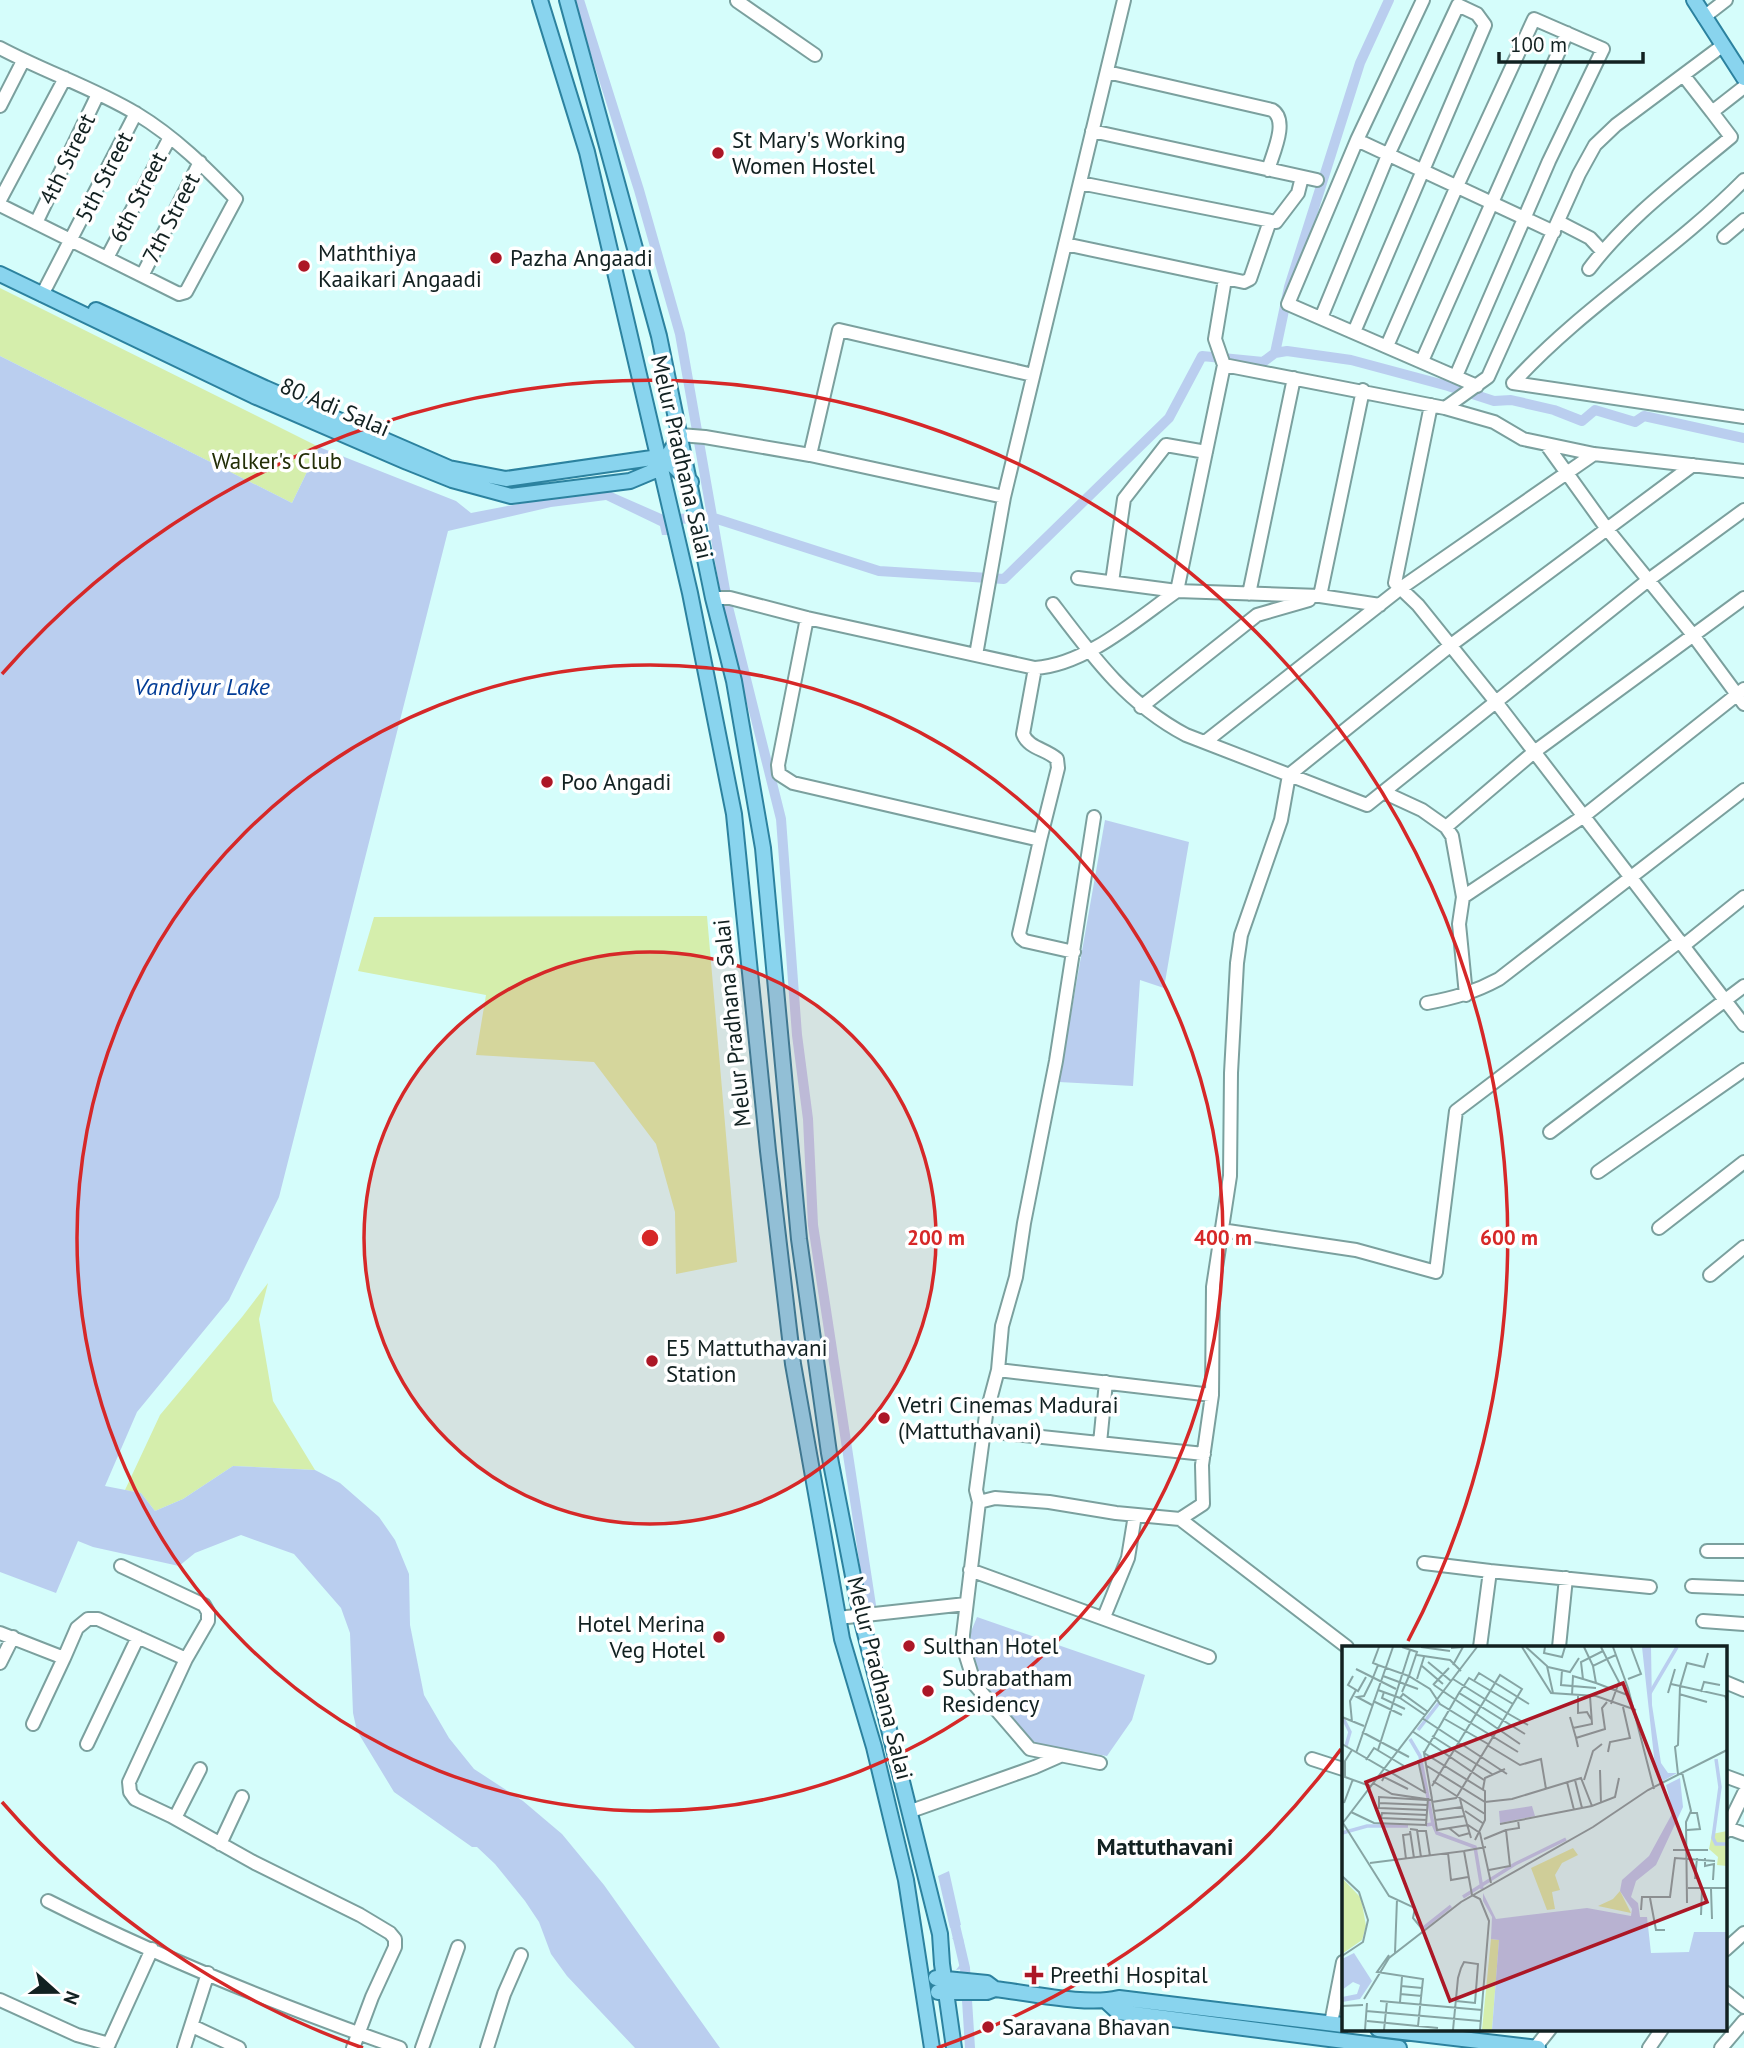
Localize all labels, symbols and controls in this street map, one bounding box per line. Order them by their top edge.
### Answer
scale bar [1499,21,1642,65]
text: 100 m [1510,31,1567,58]
street label: 4th Street [32,108,101,209]
place label: St Mary's Working Women Hostel [732,125,906,180]
street label: 5th Street [68,126,139,227]
marker: St Mary's Working Women Hostel [710,145,726,161]
street label: 6th Street [102,146,173,247]
street label: 7th Street [136,168,206,268]
place label: Maththiya Kaaikari Angaadi [318,238,482,293]
place label: Pazha Angaadi [510,243,653,272]
marker: Pazha Angaadi [488,250,504,266]
marker: Maththiya Kaaikari Angaadi [296,258,312,274]
street label: Melur Pradhana Salai [645,352,720,562]
street label: 80 Adi Salai [276,370,394,443]
park label: Walker's Club [212,446,342,475]
water label: Vandiyur Lake [134,671,270,702]
place label: Poo Angadi [561,767,671,796]
marker: Poo Angadi [539,774,555,790]
street label: Melur Pradhana Salai [706,918,757,1128]
text: 200 m [907,1224,965,1251]
text: 400 m [1194,1224,1252,1251]
text: 600 m [1480,1224,1538,1251]
centre of rings [638,1226,662,1250]
place label: E5 Mattuthavani Station [666,1333,828,1388]
marker: E5 Mattuthavani Station [644,1353,660,1369]
place label: Vetri Cinemas Madurai (Mattuthavani) [897,1390,1119,1445]
marker: Vetri Cinemas Madurai (Mattuthavani) [876,1410,892,1426]
street label: Melur Pradhana Salai [841,1573,920,1783]
place label: Hotel Merina Veg Hotel [577,1609,705,1664]
marker: Hotel Merina Veg Hotel [711,1629,727,1645]
place label: Sulthan Hotel [923,1631,1059,1660]
marker: Sulthan Hotel [901,1638,917,1654]
inset map [1342,1646,1726,2030]
place label: Subrabatham Residency [942,1663,1073,1718]
marker: Subrabatham Residency [920,1683,936,1699]
district label: Mattuthavani [1097,1831,1233,1862]
north arrow [21,1957,91,2027]
place label: Preethi Hospital [1050,1960,1208,1989]
marker: Preethi Hospital [1024,1965,1044,1985]
text: N [58,1988,85,2008]
place label: Saravana Bhavan [1002,2012,1170,2041]
marker: Saravana Bhavan [980,2019,996,2035]

